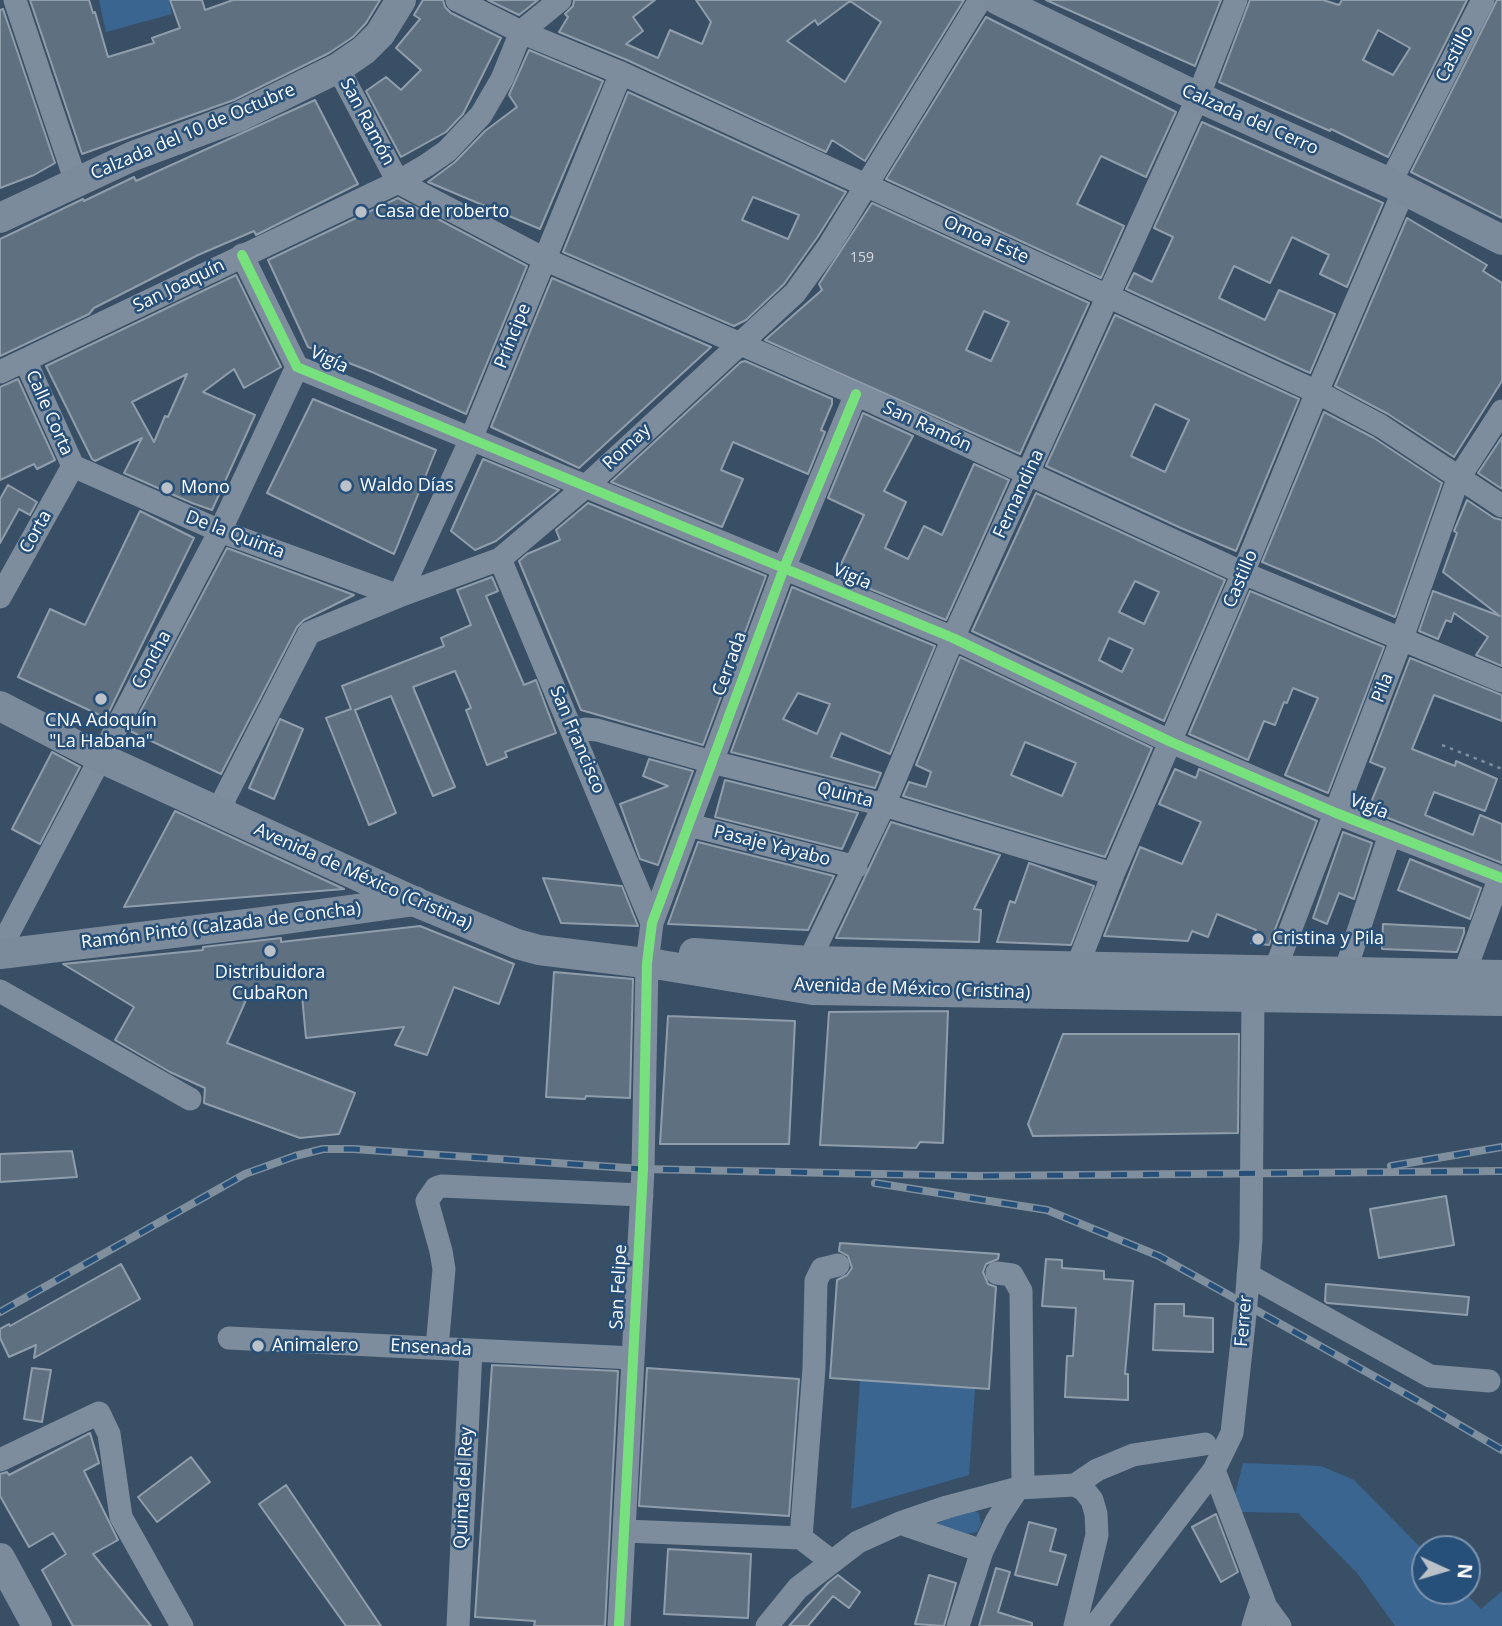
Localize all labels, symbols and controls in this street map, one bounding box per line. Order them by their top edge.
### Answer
street label: Castillo [1432,22,1478,86]
street label: San Ramón [335,75,399,169]
street label: Calzada del 10 de Octubre [88,79,298,185]
street label: Calzada del Cerro [1178,80,1322,160]
place label: Casa de roberto [375,201,509,223]
marker: Casa de roberto [353,204,369,220]
street label: Omoa Este [940,212,1032,268]
house number: 159 [850,250,874,266]
street label: San Joaquín [130,255,228,317]
street label: Príncipe [490,300,536,372]
street label: Vigía [306,342,352,378]
street label: Calle Corta [21,367,77,459]
street label: San Ramón [879,397,975,457]
street label: Romay [599,419,655,475]
street label: Fernandina [989,446,1049,542]
place label: Waldo Días [360,475,454,497]
place label: Mono [181,477,230,499]
marker: Waldo Días [338,478,354,494]
marker: Mono [159,480,175,496]
street label: De la Quinta [183,506,287,564]
street label: Corta [15,507,57,557]
street label: Castillo [1219,547,1263,611]
street label: Vigía [830,559,874,595]
street label: Concha [128,627,176,693]
street label: Cerrada [708,629,752,699]
street label: Pila [1368,670,1398,706]
street label: San Francisco [545,683,609,797]
marker: CNA Adoquín "La Habana" [93,691,109,707]
place label: CNA Adoquín "La Habana" [45,710,157,752]
street label: Quinta [815,778,875,812]
street label: Vigía [1347,790,1391,824]
street label: Avenida de México (Cristina) [251,819,475,935]
street label: Pasaje Yayabo [711,821,833,871]
street label: Ramón Pintó (Calzada de Concha) [80,898,362,954]
place label: Cristina y Pila [1272,928,1384,950]
marker: Cristina y Pila [1250,931,1266,947]
marker: Distribuidora CubaRon [262,943,278,959]
place label: Distribuidora CubaRon [215,962,325,1004]
street label: Avenida de México (Cristina) [794,974,1030,1004]
street label: San Felipe [606,1244,632,1330]
street label: Ferrer [1231,1294,1257,1348]
place label: Animalero [272,1335,358,1357]
street label: Ensenada [390,1335,472,1361]
marker: Animalero [250,1338,266,1354]
street label: Quinta del Rey [450,1426,478,1550]
north arrow [1411,1535,1481,1605]
text: N [1451,1563,1478,1580]

